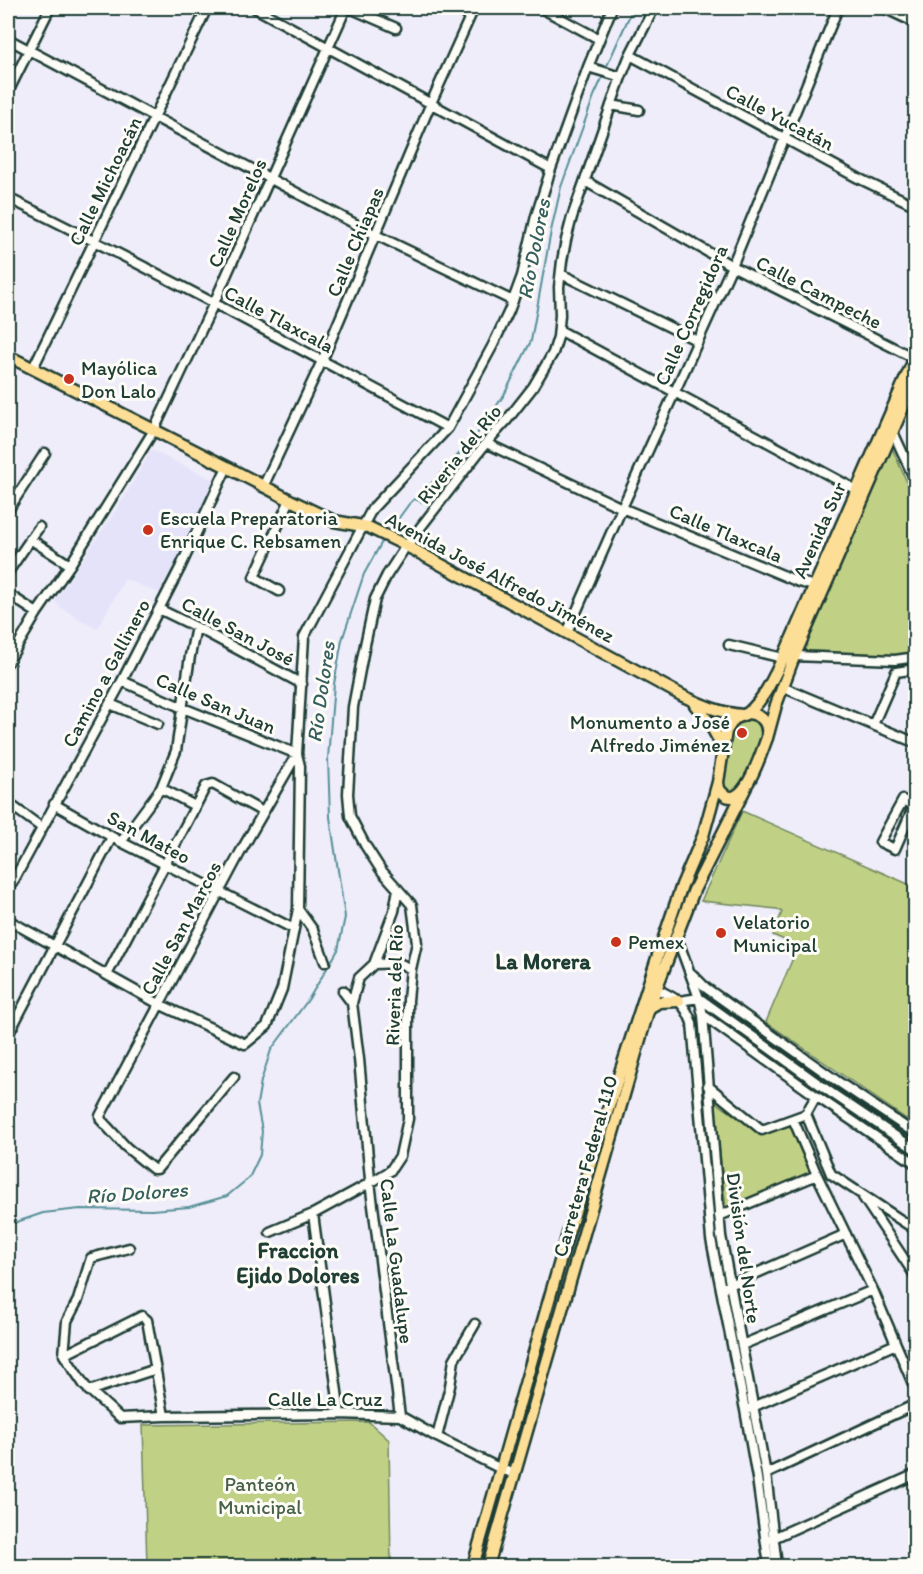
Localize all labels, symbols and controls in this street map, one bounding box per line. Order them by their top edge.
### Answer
street label: Calle Yucatán [722,78,839,156]
street label: Calle Michoacán [63,112,147,250]
street label: Calle Morelos [202,155,272,271]
street label: Calle Chiapas [321,183,389,301]
water label: Río Dolores [512,196,556,301]
street label: Calle Corregidora [649,240,733,389]
street label: Calle Campeche [752,250,886,334]
street label: Calle Tlaxcala [220,280,338,358]
place label: Mayólica Don Lalo [81,356,158,403]
marker: Mayólica Don Lalo [62,372,76,386]
street label: Riveria del Río [411,399,507,509]
street label: Avenida Sur [787,478,851,582]
street label: Calle Tlaxcala [666,498,786,568]
place label: Escuela Preparatoria Enrique C. Rebsamen [160,506,341,553]
street label: Avenida José Alfredo Jiménez [382,506,618,648]
marker: Escuela Preparatoria Enrique C. Rebsamen [141,523,155,537]
street label: Calle San José [177,591,299,671]
street label: Camino a Gallinero [57,595,155,751]
water label: Río Dolores [301,639,340,744]
street label: Calle San Juan [152,667,280,739]
place label: Monumento a José Alfredo Jiménez [570,710,731,757]
marker: Monumento a José Alfredo Jiménez [735,726,749,740]
street label: San Mateo [103,805,195,869]
street label: Calle San Marcos [136,857,226,999]
place label: Velatorio Municipal [733,910,817,957]
street label: Riveria del Río [380,924,408,1046]
marker: Velatorio Municipal [714,926,728,940]
place label: Pemex [628,930,685,954]
marker: Pemex [609,935,623,949]
district label: La Morera [495,948,591,975]
street label: Carretera Federal 110 [548,1072,622,1260]
street label: División del Norte [722,1171,766,1325]
water label: Río Dolores [85,1176,189,1209]
street label: Calle La Guadalupe [375,1177,419,1345]
district label: Fraccion Ejido Dolores [236,1237,360,1289]
street label: Calle La Cruz [268,1387,382,1411]
park label: Panteón Municipal [218,1472,302,1519]

